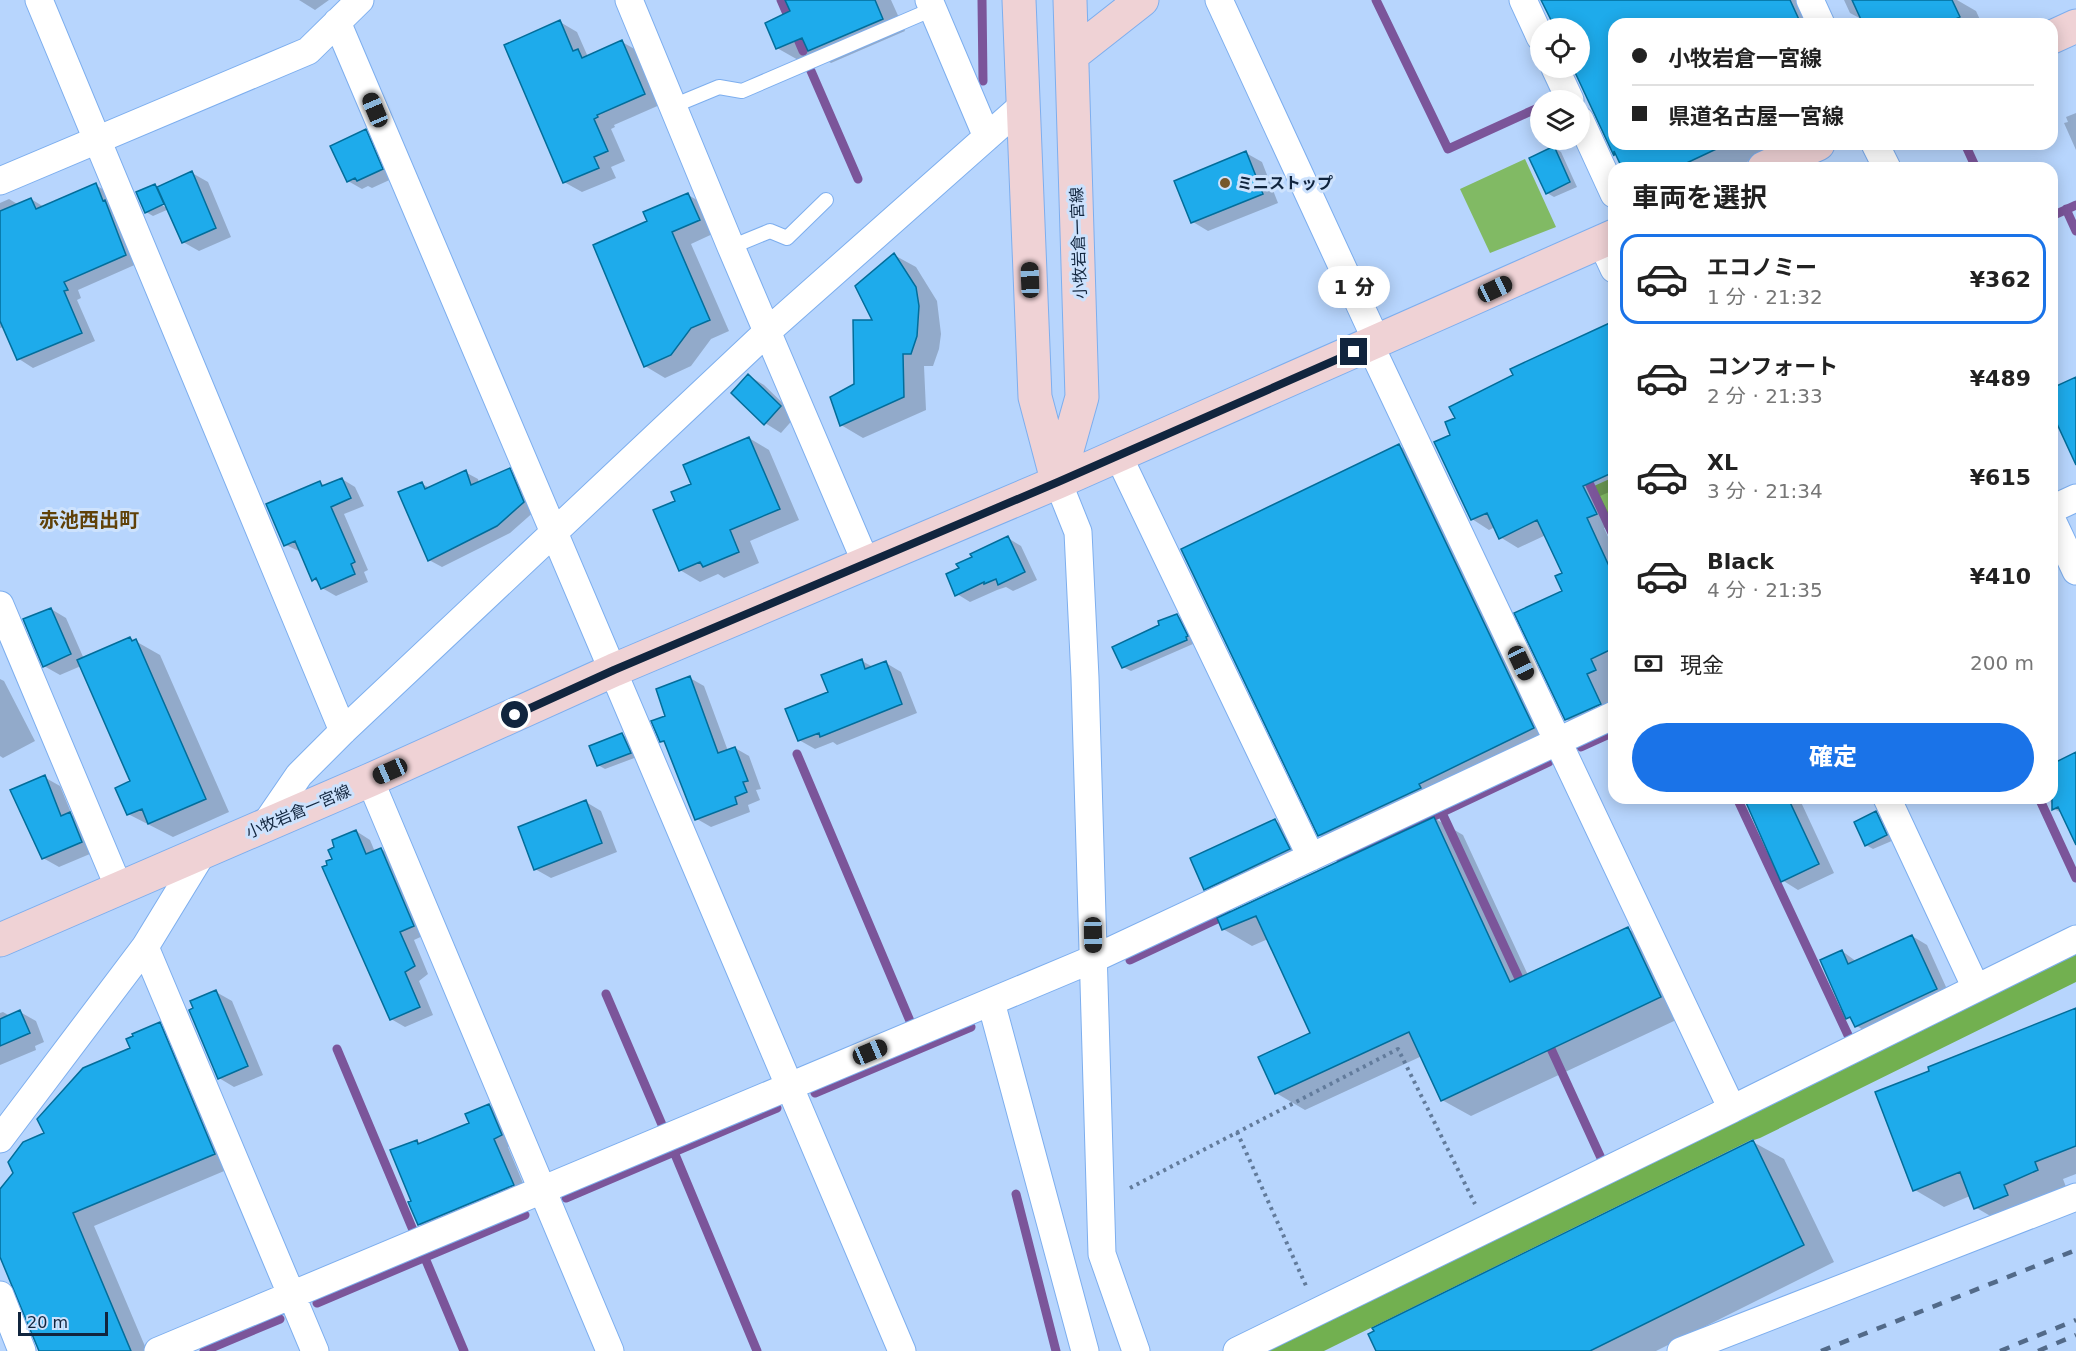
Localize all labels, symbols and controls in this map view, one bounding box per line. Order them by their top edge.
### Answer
map controls [1530,18,1590,150]
button: locate [1530,18,1590,78]
text: 小牧岩倉一宮線 [1668,46,1822,71]
car [360,90,390,130]
button: layers [1530,90,1590,150]
text: 県道名古屋一宮線 [1668,104,1844,129]
place label: ミニストップ [1237,174,1333,193]
marker: ミニストップ [1218,176,1232,190]
text: 車両を選択 [1632,182,1767,213]
street label: 小牧岩倉一宮線 [1067,187,1090,299]
icon: car [1635,252,1689,306]
text: エコノミー [1707,255,1817,280]
car [1020,262,1040,298]
callout: 1 分 [1318,265,1390,307]
text: ¥362 [1970,267,2031,292]
car [1475,273,1515,305]
text: 1 分 [1334,275,1374,299]
text: 1 分 · 21:32 [1707,285,1823,309]
route end [1340,338,1367,365]
icon: car [1635,351,1689,405]
text: コンフォート [1707,354,1838,379]
text: ¥489 [1970,366,2031,391]
text: 2 分 · 21:33 [1707,384,1823,408]
icon: car [1635,450,1689,504]
text: XL [1707,450,1738,475]
text: ¥615 [1970,465,2031,490]
text: 3 分 · 21:34 [1707,479,1823,503]
district label: 赤池西出町 [39,508,139,532]
icon: car [1635,549,1689,603]
text: Black [1707,549,1774,574]
text: ¥410 [1970,564,2031,589]
text: 4 分 · 21:35 [1707,578,1823,602]
car [1505,643,1537,683]
icon: cash [1632,647,1665,680]
text: 200 m [1970,651,2034,675]
text: 現金 [1680,653,1724,678]
route start [501,701,528,728]
button: 確定 [1632,723,2034,792]
car [370,755,410,787]
street label: 小牧岩倉一宮線 [243,781,353,842]
car [1084,917,1102,953]
car [850,1037,890,1067]
scale bar [18,1309,108,1336]
text: 20 m [27,1313,68,1332]

